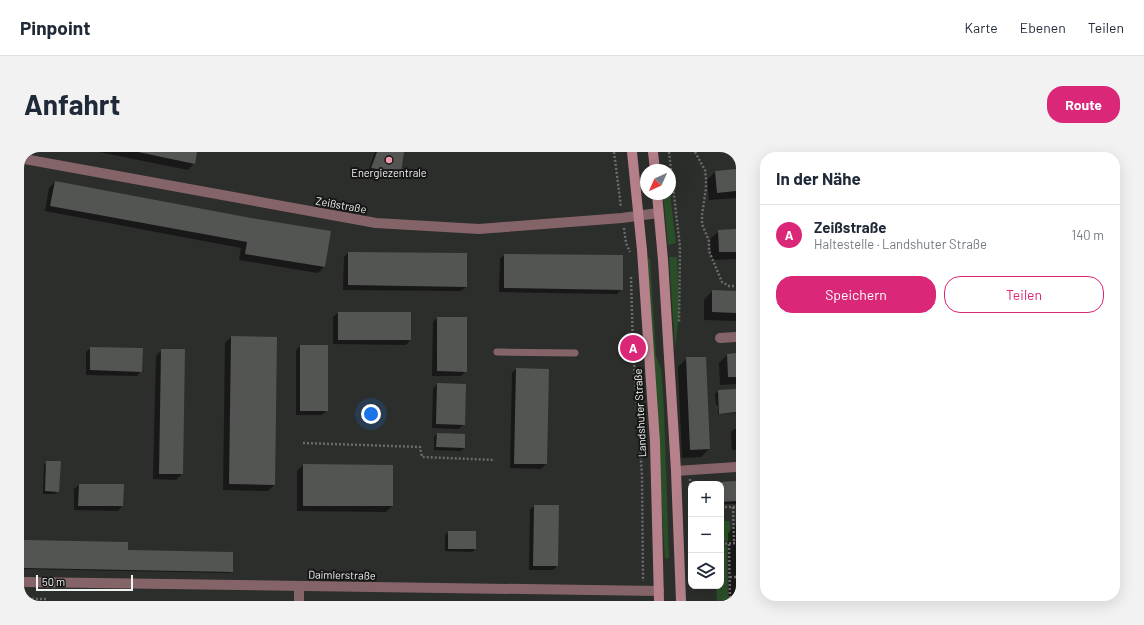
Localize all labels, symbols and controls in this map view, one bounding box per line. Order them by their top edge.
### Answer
text: Pinpoint [20,16,90,39]
text: Karte [964,19,998,36]
text: Ebenen [1020,19,1066,36]
text: Teilen [1088,19,1124,36]
button: Route [1047,86,1120,123]
text: Anfahrt [24,87,120,121]
marker: Energiezentrale [384,155,394,165]
north arrow [640,164,676,200]
place label: Energiezentrale [351,166,427,179]
text: In der Nähe [776,168,861,188]
street label: Zeißstraße [315,194,368,215]
text: Zeißstraße [814,218,886,236]
text: A [785,227,793,243]
text: 140 m [1072,227,1104,243]
text: Haltestelle · Landshuter Straße [814,236,987,252]
button: Speichern [776,276,936,313]
button: Teilen [944,276,1104,313]
pin: A [620,333,646,363]
street label: Landshuter Straße [631,368,648,458]
your location [361,404,381,424]
map controls [688,481,724,589]
button: + [688,481,724,517]
button: − [688,517,724,553]
button: layers [688,553,724,589]
street label: Daimlerstraße [308,567,376,582]
scale bar [36,573,133,592]
text: 50 m [42,575,65,588]

